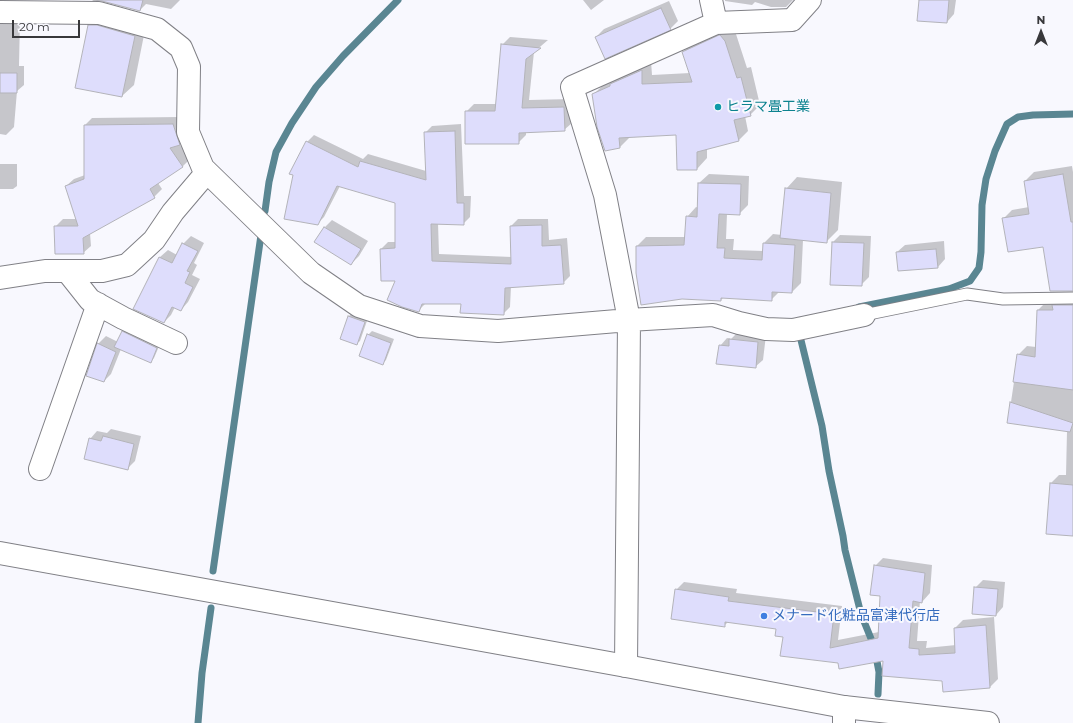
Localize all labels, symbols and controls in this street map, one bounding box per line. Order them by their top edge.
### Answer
scale bar [14,12,82,38]
north arrow [1021,12,1061,52]
text: N [1037,13,1045,27]
text: 20 m [19,19,50,34]
place label: ヒラマ畳工業 [726,99,810,115]
marker: ヒラマ畳工業 [713,102,723,112]
place label: メナード化粧品富津代行店 [772,608,940,624]
marker: メナード化粧品富津代行店 [759,611,769,621]

